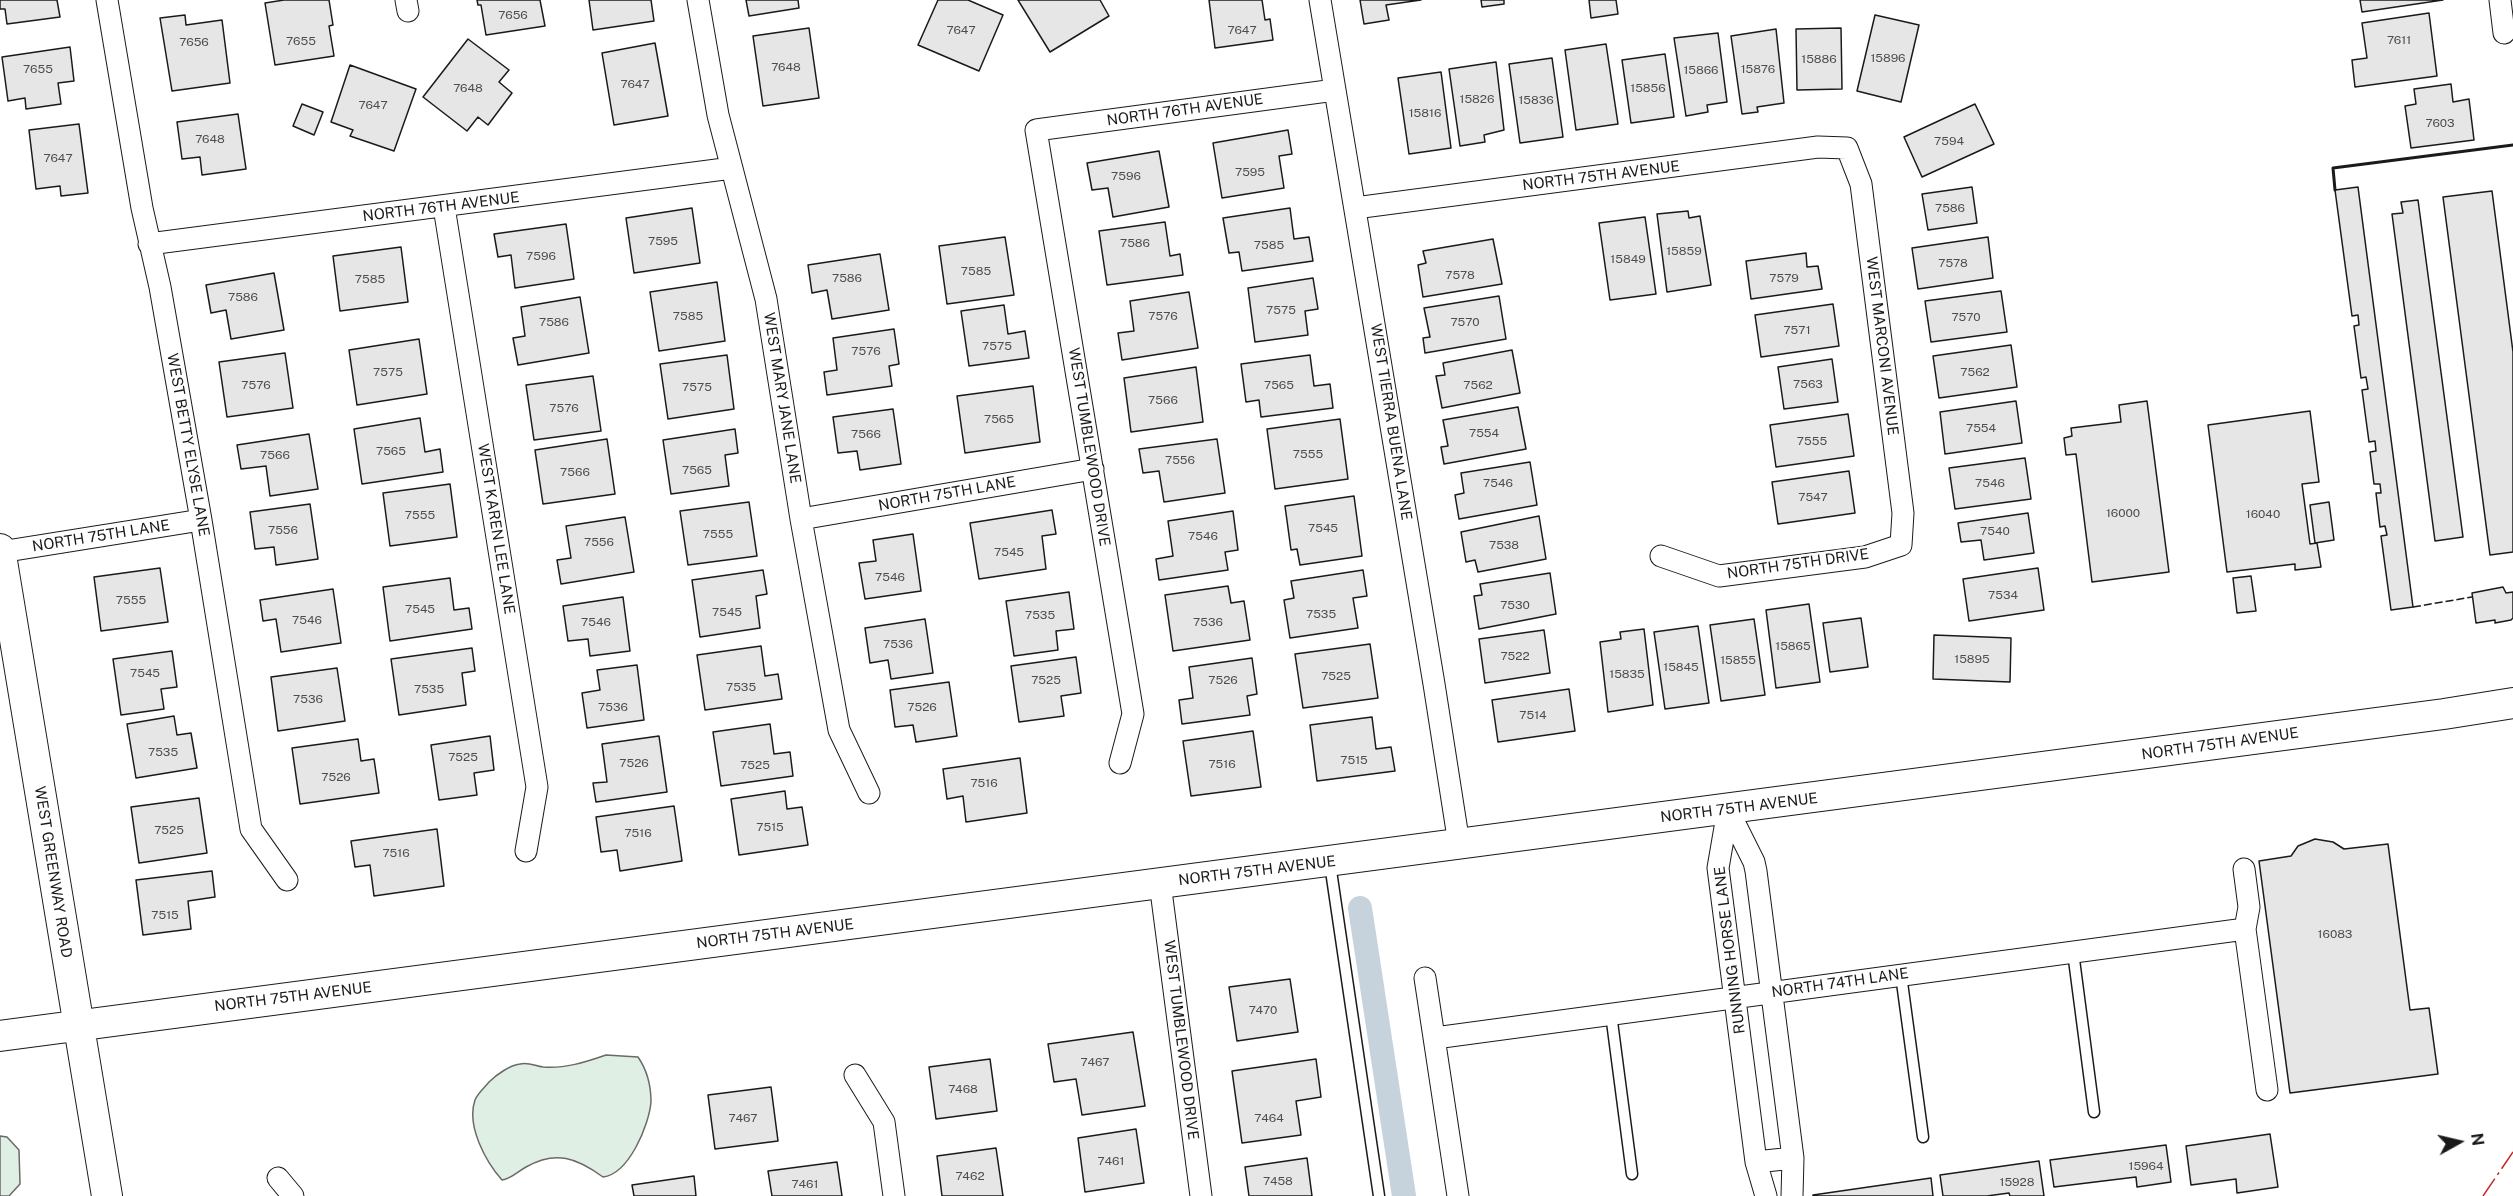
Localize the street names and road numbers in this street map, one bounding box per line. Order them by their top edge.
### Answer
street label: NORTH 76TH AVENUE [1106,90,1264,130]
street label: NORTH 75TH AVENUE [1521,157,1681,195]
street label: NORTH 76TH AVENUE [362,188,520,226]
street label: WEST MARCONI AVENUE [1862,256,1902,436]
street label: WEST MARY JANE LANE [760,311,804,485]
street label: WEST TIERRA BUENA LANE [1367,322,1415,522]
street label: WEST TUMBLEWOOD DRIVE [1064,346,1114,548]
street label: WEST BETTY ELYSE LANE [163,352,213,538]
street label: WEST KAREN LEE LANE [474,442,518,616]
street label: NORTH 75TH LANE [877,473,1017,515]
street label: NORTH 75TH LANE [31,516,171,556]
street label: NORTH 75TH DRIVE [1726,545,1870,583]
street label: NORTH 75TH AVENUE [2140,724,2300,764]
street label: WEST GREENWAY ROAD [31,785,75,959]
street label: NORTH 75TH AVENUE [1659,789,1819,827]
street label: NORTH 75TH AVENUE [1177,852,1337,890]
street label: RUNNING HORSE LANE [1711,865,1749,1035]
street label: NORTH 75TH AVENUE [695,915,855,953]
street label: WEST TUMBLEWOOD DRIVE [1160,939,1202,1141]
street label: NORTH 74TH LANE [1770,964,1910,1002]
street label: NORTH 75TH AVENUE [213,978,373,1016]

